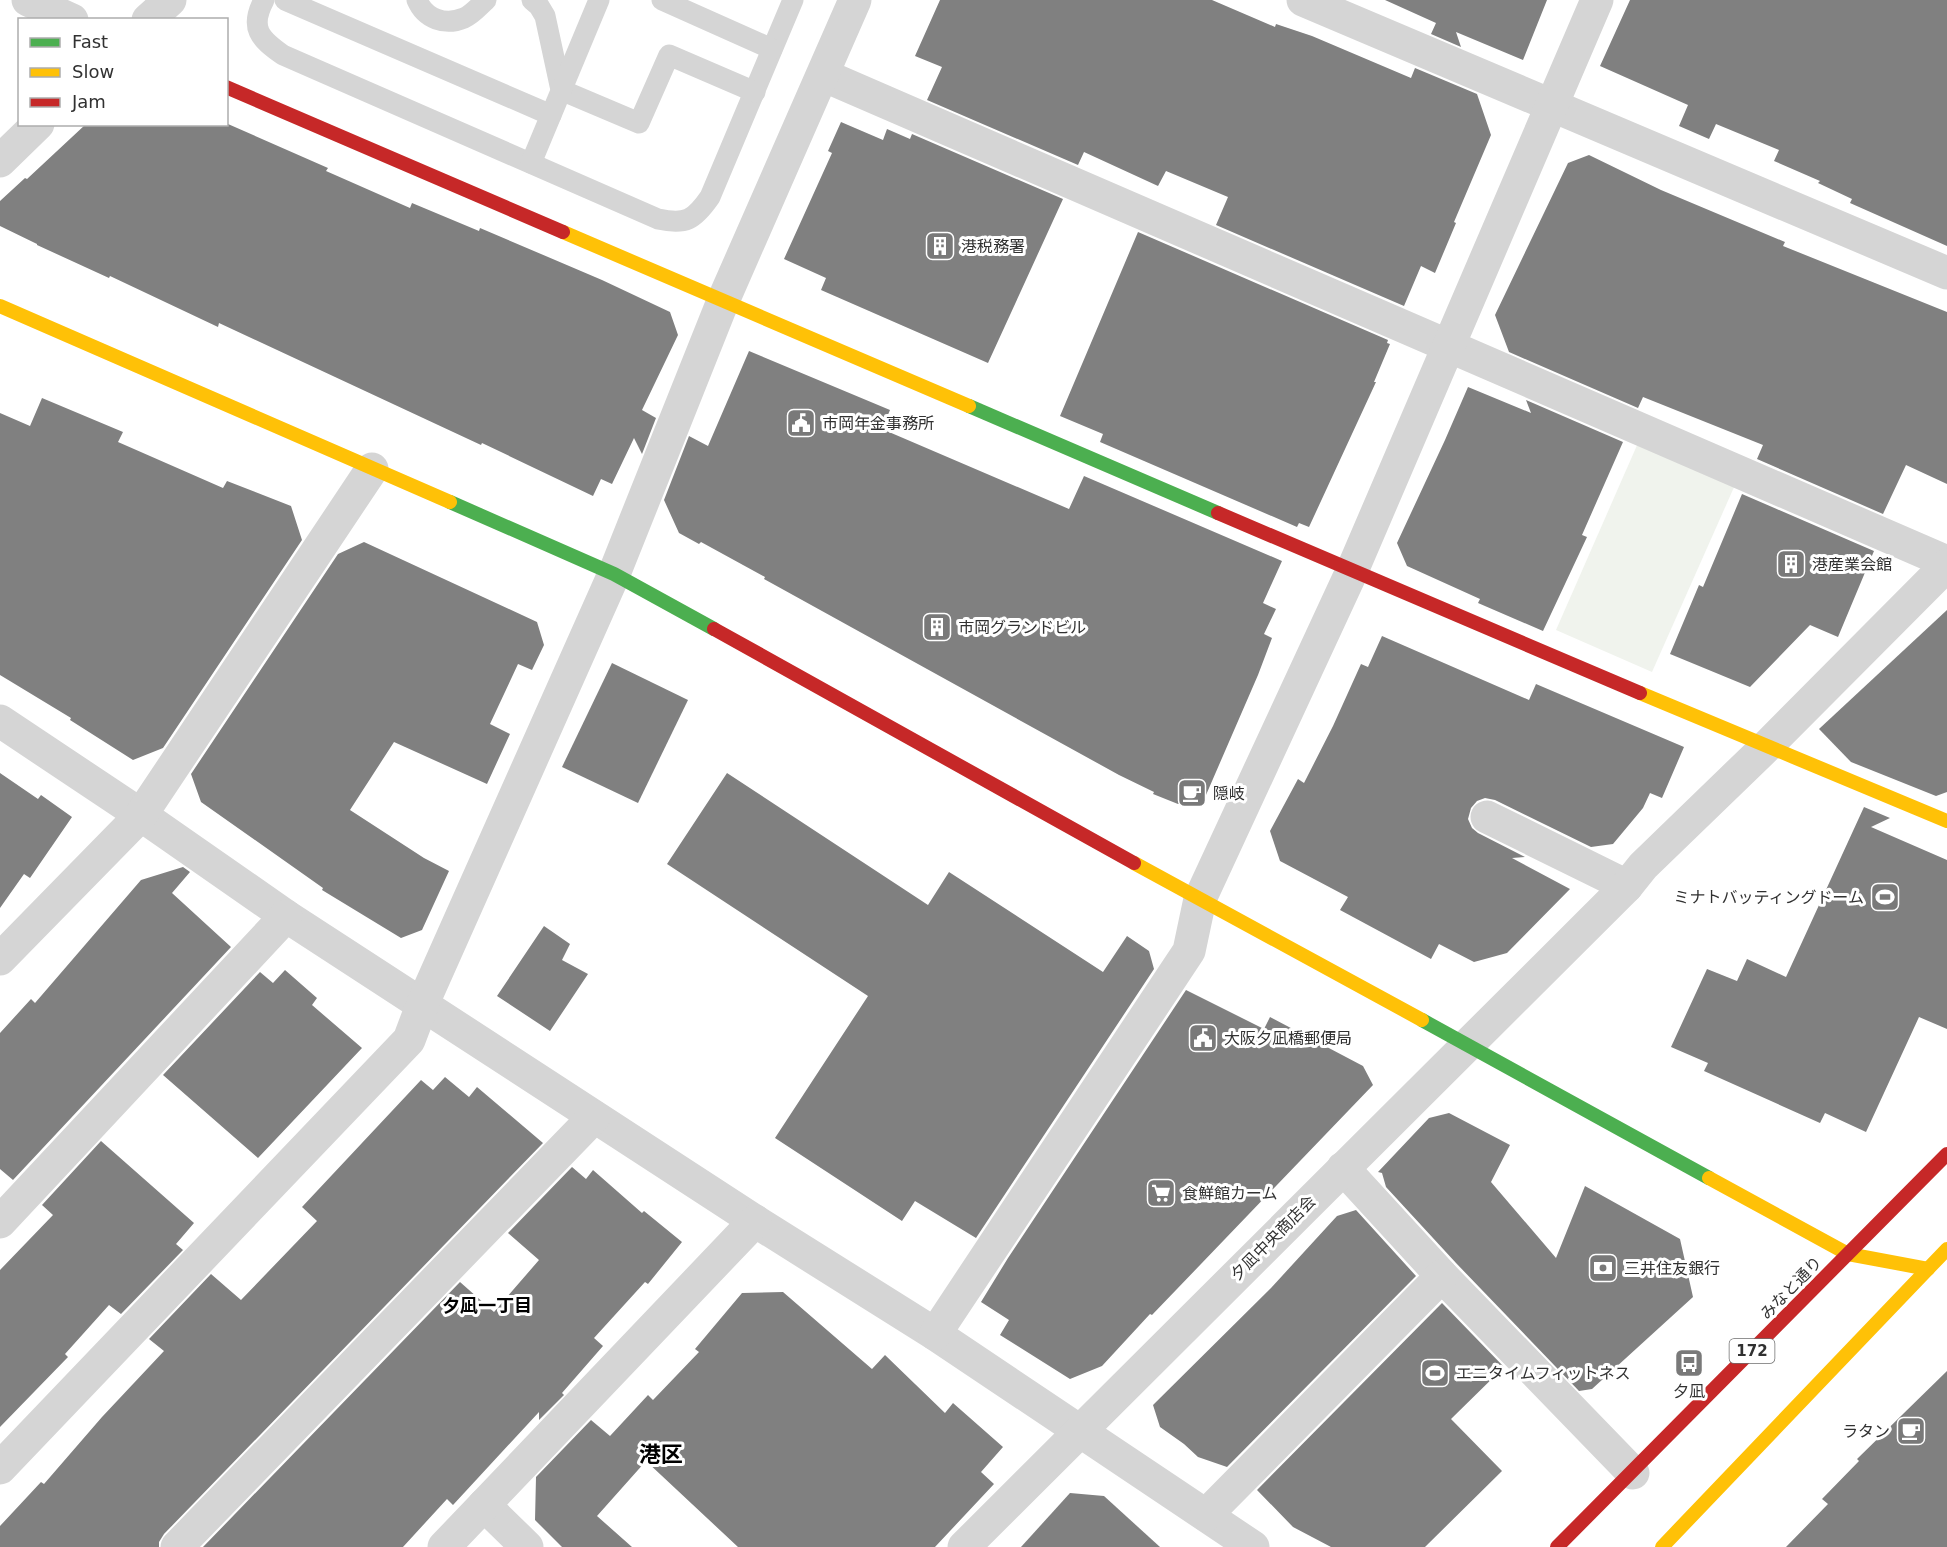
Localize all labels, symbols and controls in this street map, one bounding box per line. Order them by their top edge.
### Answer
legend [18,18,228,126]
text: Fast [72,31,108,52]
text: Slow [72,61,114,82]
text: Jam [71,91,106,112]
building icon: 港税務署 [924,230,956,262]
place label: 港税務署 [961,237,1025,256]
public building icon: 市岡年金事務所 [785,407,817,439]
place label: 市岡年金事務所 [822,414,934,433]
building icon: 港産業会館 [1775,548,1807,580]
place label: 港産業会館 [1812,555,1892,574]
building icon: 市岡グランドビル [921,611,953,643]
place label: 市岡グランドビル [958,618,1086,637]
cafe icon: 隠岐 [1176,777,1208,809]
place label: 隠岐 [1213,784,1245,803]
sports icon: ミナトバッティングドーム [1869,881,1901,913]
place label: ミナトバッティングドーム [1673,888,1864,907]
public building icon: 大阪夕凪橋郵便局 [1187,1022,1219,1054]
place label: 大阪夕凪橋郵便局 [1224,1029,1352,1048]
supermarket icon: 食鮮館カーム [1145,1177,1177,1209]
place label: 食鮮館カーム [1182,1184,1278,1203]
street label: 夕凪中央商店会 [1227,1192,1319,1284]
bank icon: 三井住友銀行 [1587,1252,1619,1284]
street label: みなと通り [1756,1253,1826,1323]
place label: 三井住友銀行 [1624,1259,1720,1278]
district label: 夕凪一丁目 [442,1295,532,1316]
road number: 172 [1730,1339,1774,1363]
bus stop icon: 夕凪 [1673,1347,1705,1379]
sports icon: エニタイムフィットネス [1419,1357,1451,1389]
place label: エニタイムフィットネス [1456,1364,1630,1383]
place label: 夕凪 [1673,1382,1705,1401]
cafe icon: ラタン [1895,1415,1927,1447]
place label: ラタン [1842,1422,1890,1441]
district label: 港区 [639,1442,683,1467]

